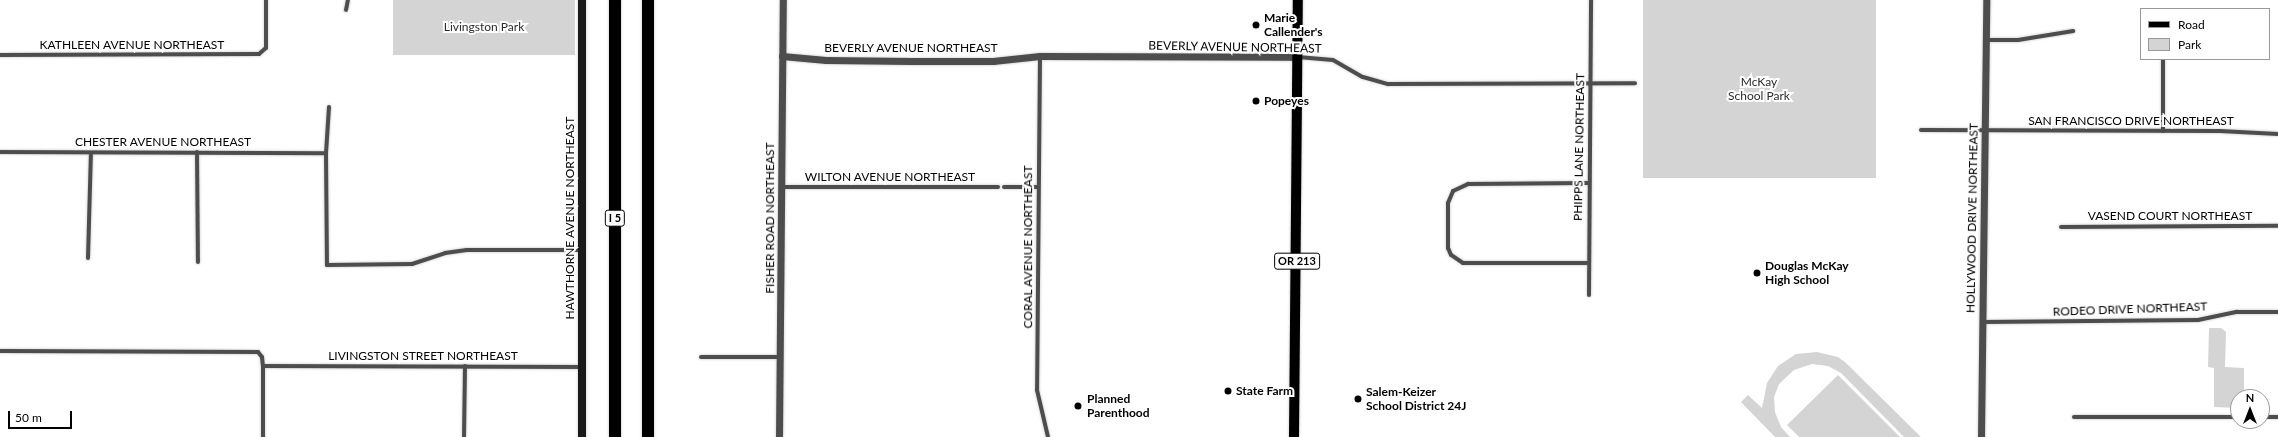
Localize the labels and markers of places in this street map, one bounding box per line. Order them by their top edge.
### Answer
place label: Marie Callender's [1264,11,1323,39]
marker: Marie Callender's [1251,20,1261,30]
place label: Popeyes [1264,94,1309,108]
marker: Popeyes [1251,96,1261,106]
place label: Douglas McKay High School [1765,259,1849,287]
marker: Douglas McKay High School [1752,268,1762,278]
place label: State Farm [1236,384,1293,398]
place label: Salem-Keizer School District 24J [1366,385,1466,413]
marker: State Farm [1223,386,1233,396]
place label: Planned Parenthood [1087,392,1150,420]
marker: Salem-Keizer School District 24J [1353,394,1363,404]
marker: Planned Parenthood [1072,400,1084,412]

